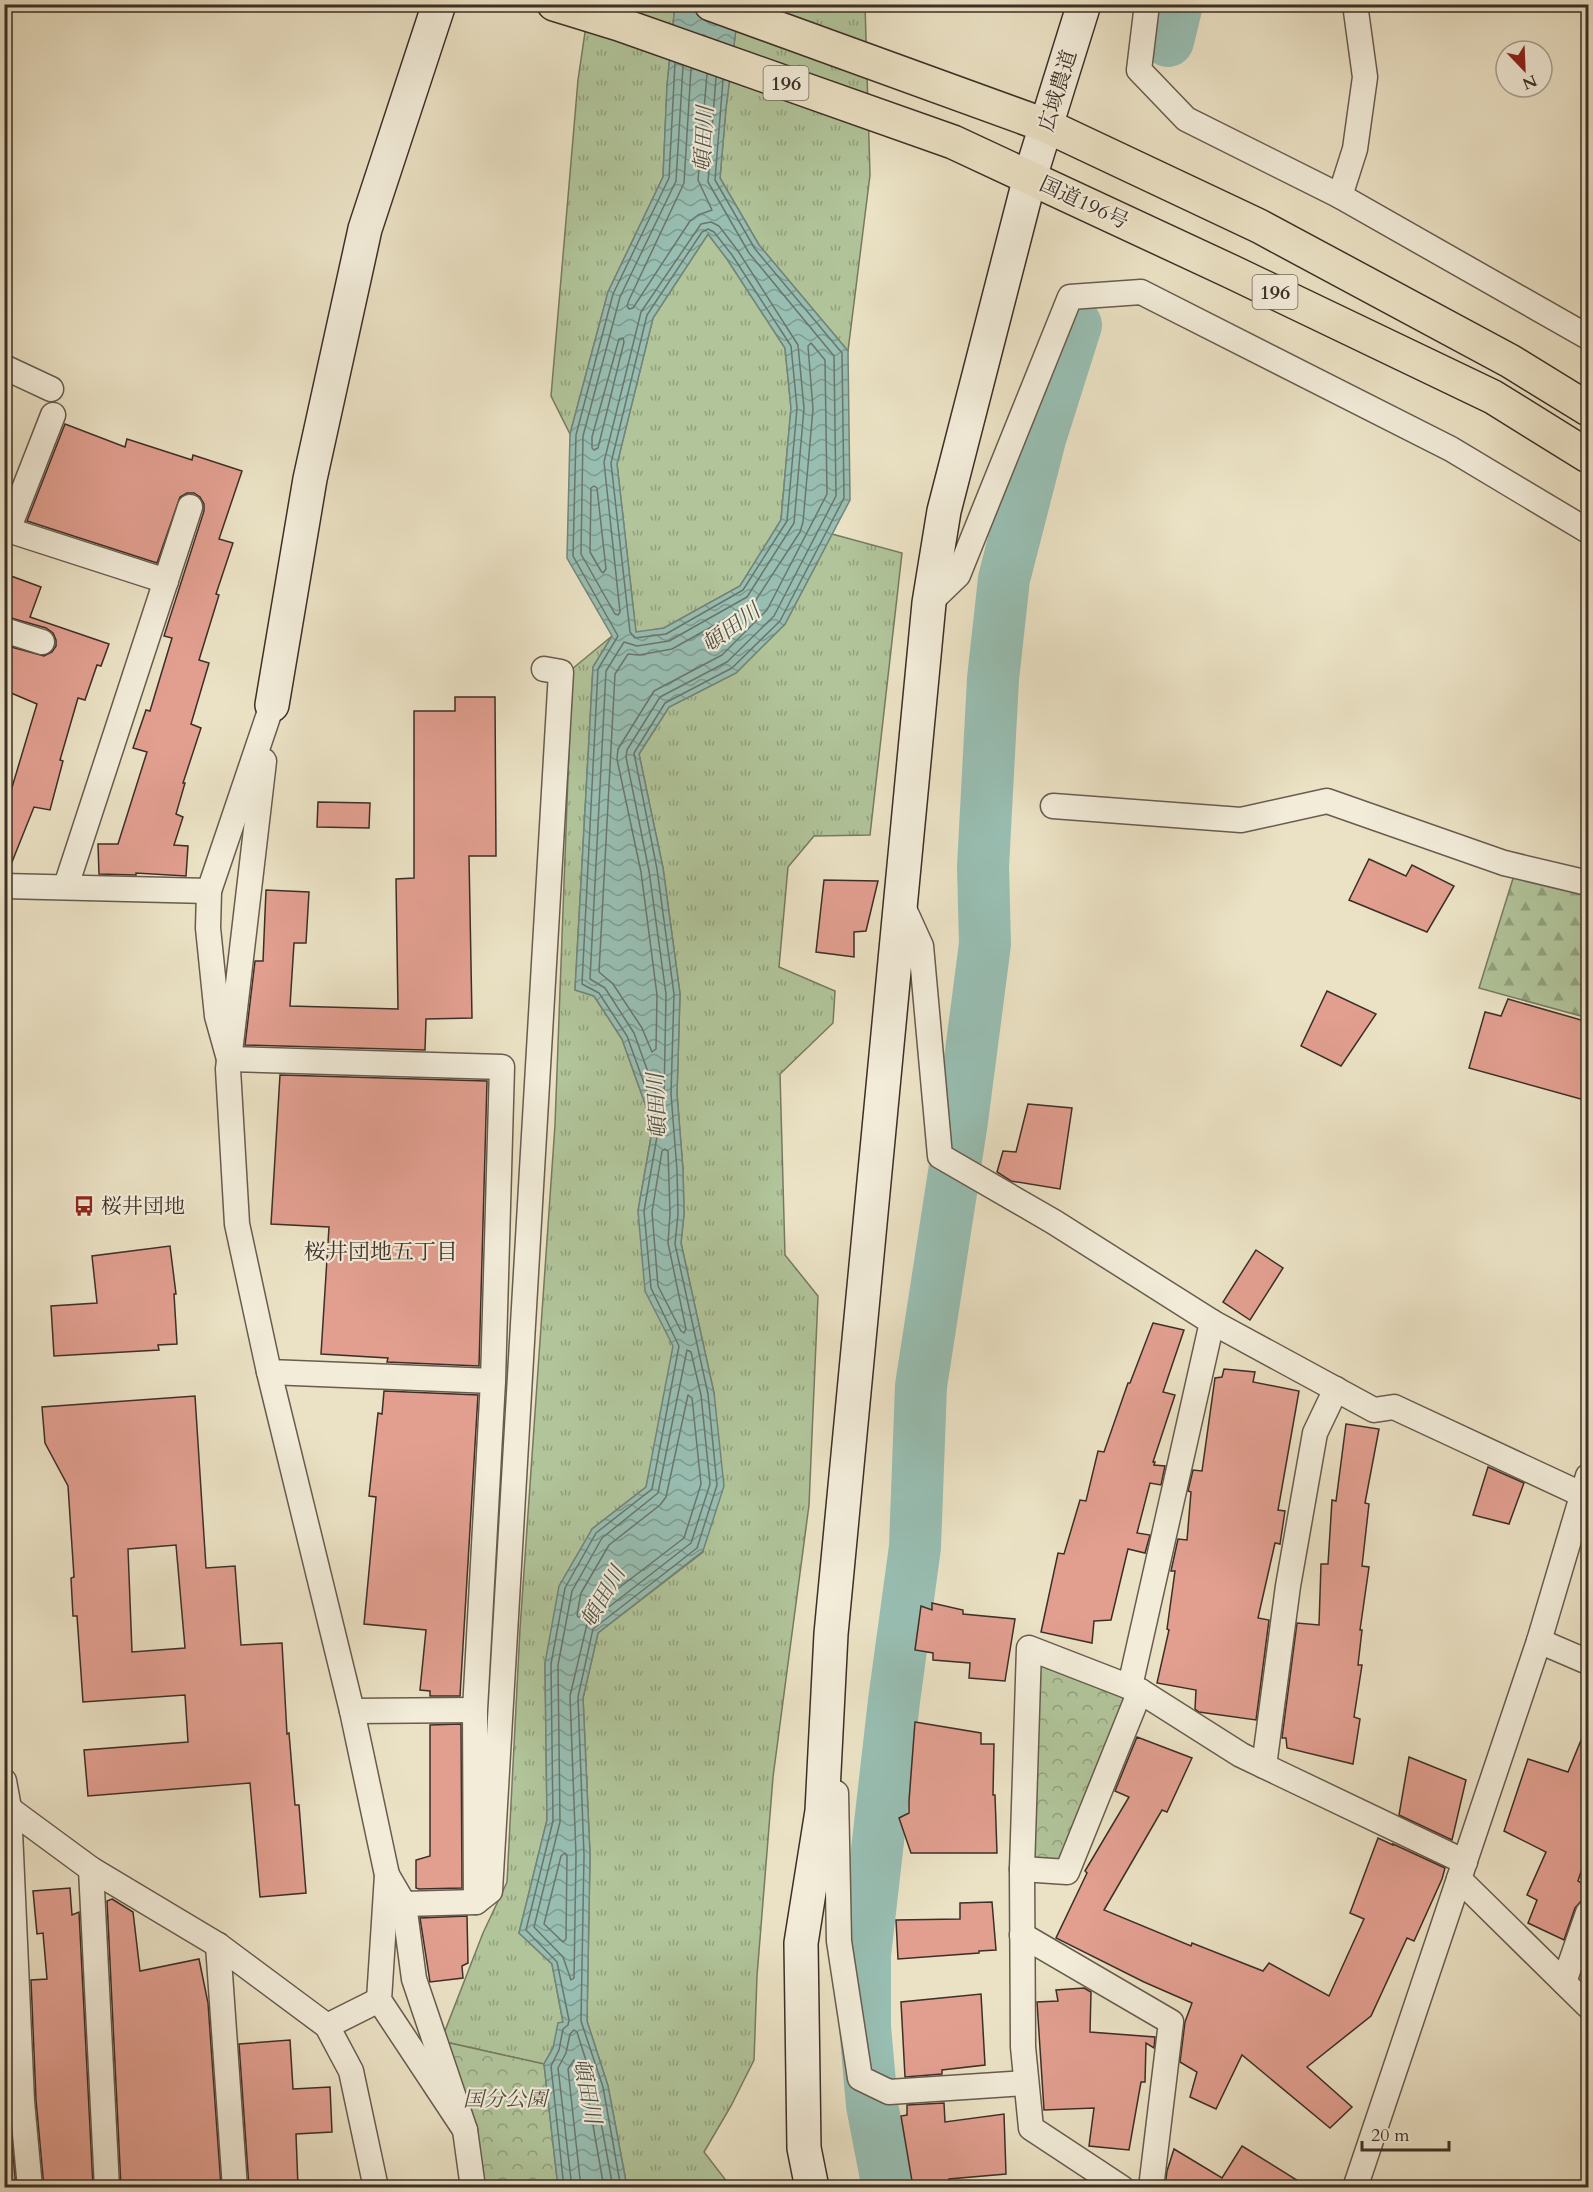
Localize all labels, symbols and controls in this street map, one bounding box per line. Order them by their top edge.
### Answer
north arrow [1494,39,1554,99]
street label: 広域農道 [1032,47,1084,135]
road number: 196 [764,66,808,100]
text: N [1519,69,1540,95]
water label: 頓田川 [687,103,721,173]
street label: 国道196号 [1035,170,1133,236]
road number: 196 [1252,275,1298,309]
water label: 頓田川 [695,595,768,660]
water label: 頓田川 [640,1070,674,1140]
place label: 桜井団地 [101,1192,185,1221]
bus stop icon: 桜井団地 [72,1194,96,1218]
district label: 桜井団地五丁目 [304,1237,458,1267]
water label: 頓田川 [574,1559,633,1633]
water label: 頓田川 [566,2056,608,2128]
park label: 国分公園 [463,2085,550,2114]
scale bar [1362,2114,1449,2152]
text: 20 m [1371,2123,1410,2148]

